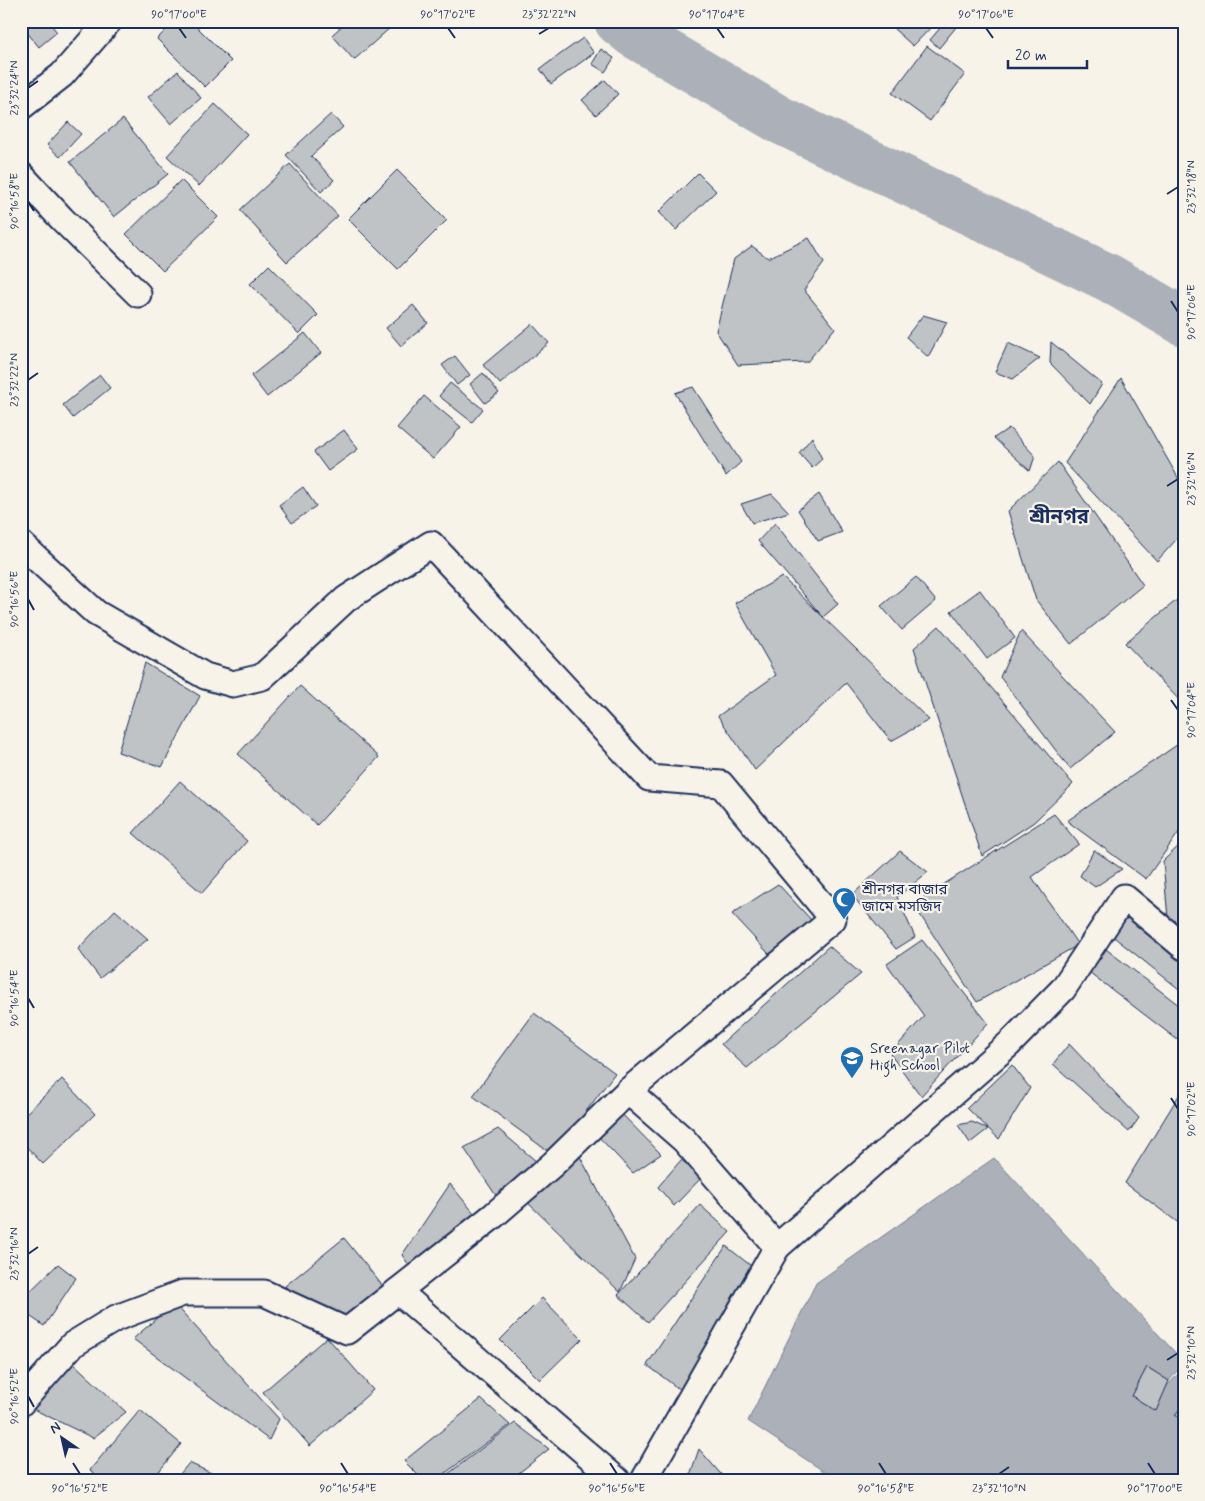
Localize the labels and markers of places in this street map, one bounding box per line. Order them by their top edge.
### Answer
place label: শ্রীনগর বাজার জামে মসজিদ [861,880,948,917]
mosque icon: শ্রীনগর বাজার জামে মসজিদ [831,886,857,920]
place label: Sreenagar Pilot High School [870,1039,970,1077]
school or university icon: Sreenagar Pilot High School [839,1045,865,1079]

